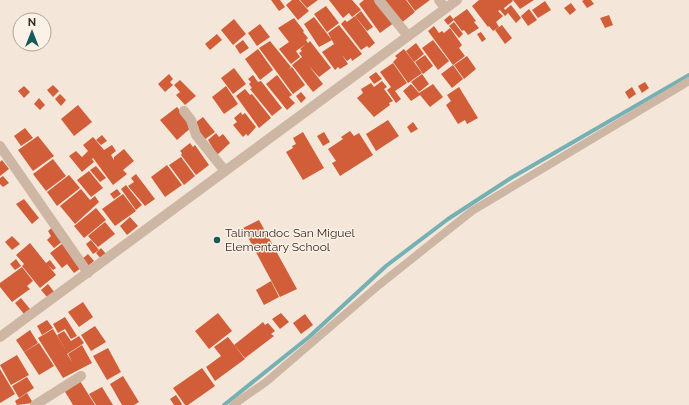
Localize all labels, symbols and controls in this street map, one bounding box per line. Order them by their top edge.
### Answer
north arrow [12,12,52,52]
text: N [28,16,36,29]
place label: Talimundoc San Miguel Elementary School [225,226,356,254]
marker: Talimundoc San Miguel Elementary School [212,235,222,245]

